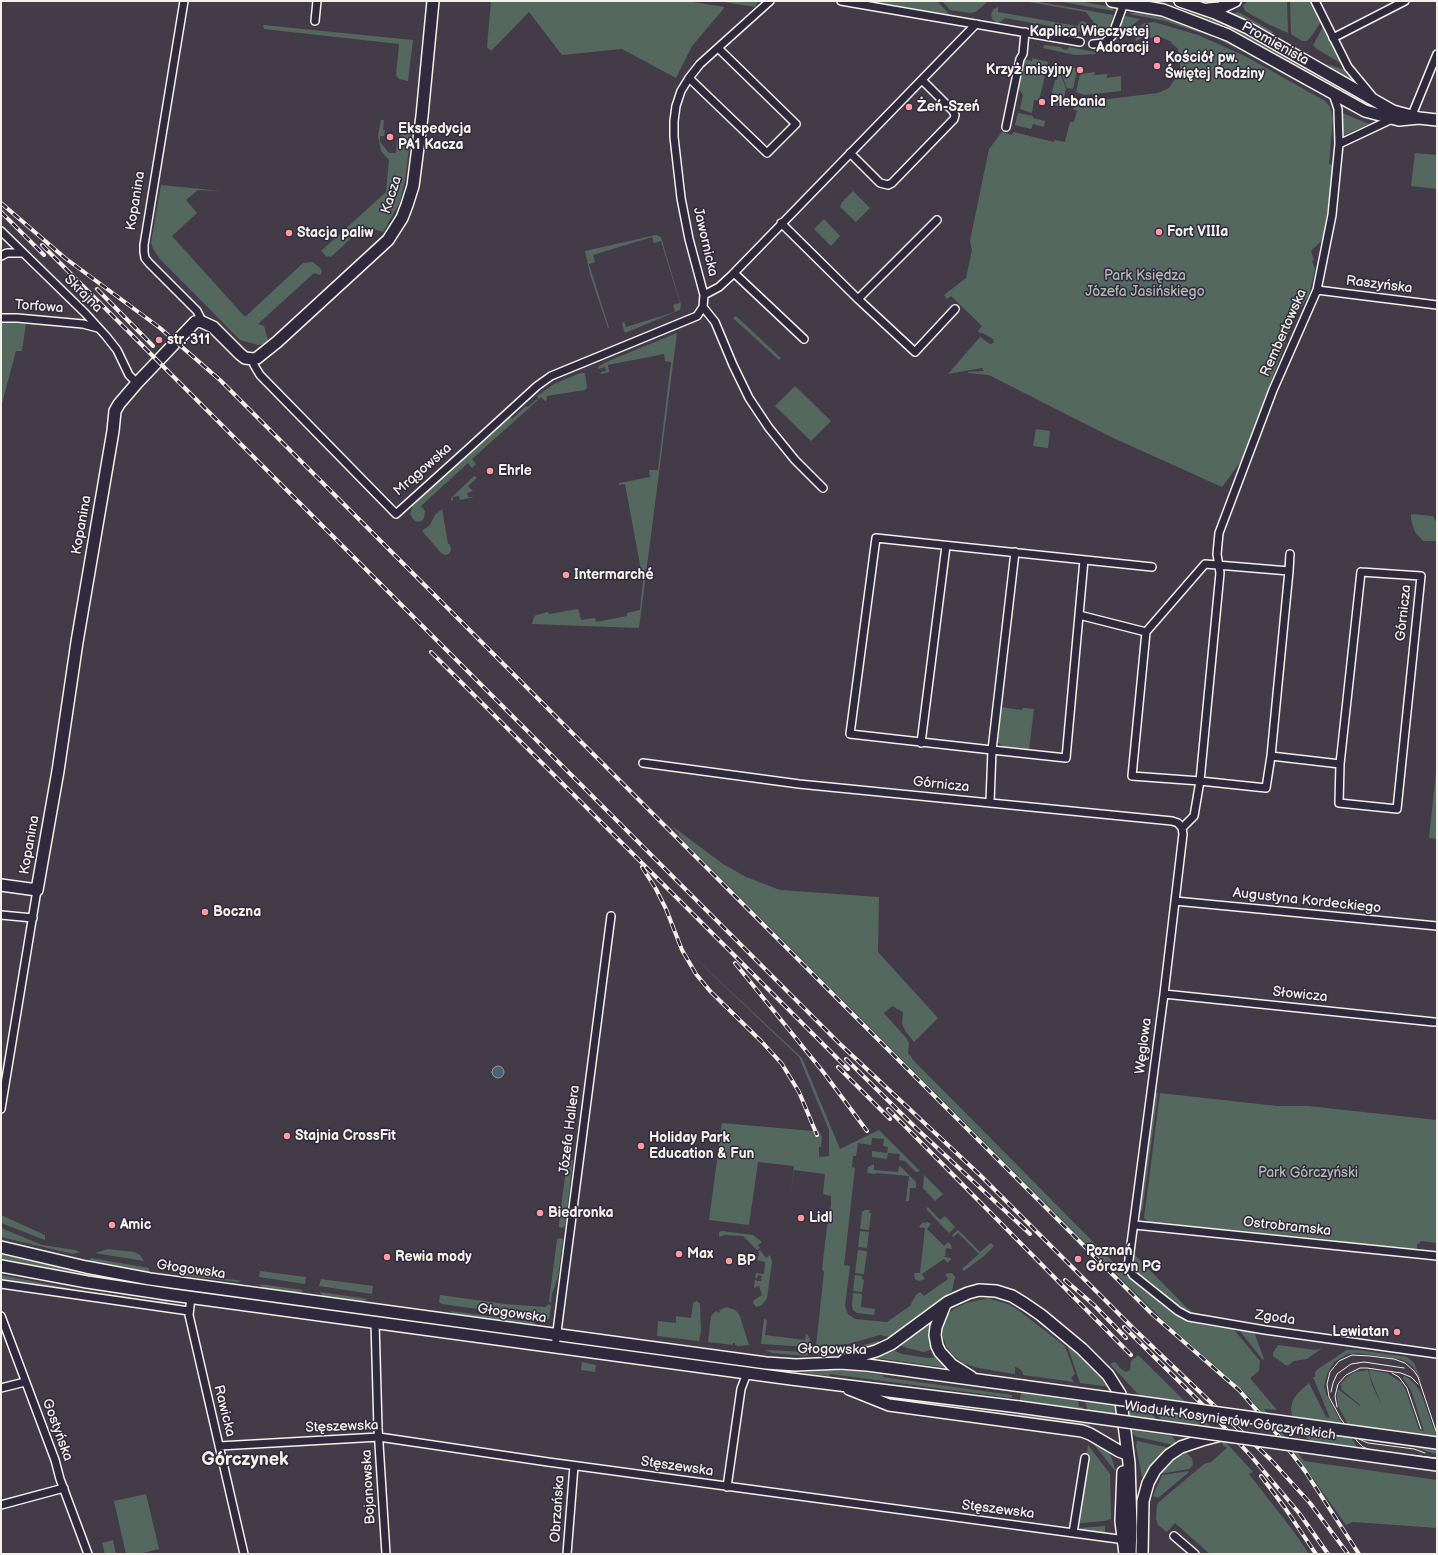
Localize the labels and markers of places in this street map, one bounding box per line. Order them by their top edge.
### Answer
place label: Kaplica Wieczystej Adoracji [1030,24,1149,56]
marker: Kaplica Wieczystej Adoracji [1152,35,1162,45]
place label: Kościół pw. Świętej Rodziny [1165,50,1264,82]
marker: Kościół pw. Świętej Rodziny [1152,61,1162,71]
place label: Krzyż misyjny [986,62,1072,78]
marker: Krzyż misyjny [1075,65,1085,75]
place label: Plebania [1050,94,1106,110]
marker: Plebania [1037,97,1047,107]
place label: Żeń-Szeń [917,99,980,115]
marker: Żeń-Szeń [904,102,914,112]
place label: Ekspedycja PA1 Kacza [398,121,471,154]
marker: Ekspedycja PA1 Kacza [385,132,395,142]
place label: Fort VIIIa [1167,224,1228,240]
place label: Stacja paliw [297,225,373,241]
marker: Fort VIIIa [1154,227,1164,237]
marker: Stacja paliw [284,228,294,238]
place label: str. 311 [167,332,210,348]
marker: str. 311 [154,335,164,345]
place label: Ehrle [498,463,532,479]
marker: Ehrle [485,466,495,476]
place label: Intermarché [574,567,654,583]
marker: Intermarché [561,570,571,580]
place label: Boczna [213,904,261,920]
marker: Boczna [200,907,210,917]
place label: Stajnia CrossFit [295,1128,396,1144]
place label: Holiday Park Education & Fun [649,1130,754,1162]
marker: Stajnia CrossFit [282,1131,292,1141]
marker: Holiday Park Education & Fun [636,1141,646,1151]
place label: Biedronka [548,1205,614,1221]
marker: Biedronka [535,1208,545,1218]
place label: Lidl [809,1210,832,1226]
marker: Lidl [796,1213,806,1223]
place label: Amic [120,1217,151,1233]
marker: Amic [107,1220,117,1230]
place label: Poznań Górczyn PG [1086,1243,1161,1276]
place label: Max [687,1246,713,1262]
place label: Rewia mody [395,1249,472,1265]
marker: Max [674,1249,684,1259]
marker: Rewia mody [382,1252,392,1262]
place label: BP [737,1253,756,1269]
marker: Poznań Górczyn PG [1073,1254,1083,1264]
marker: BP [724,1256,734,1266]
place label: Lewiatan [1332,1324,1389,1340]
marker: Lewiatan [1392,1327,1402,1337]

